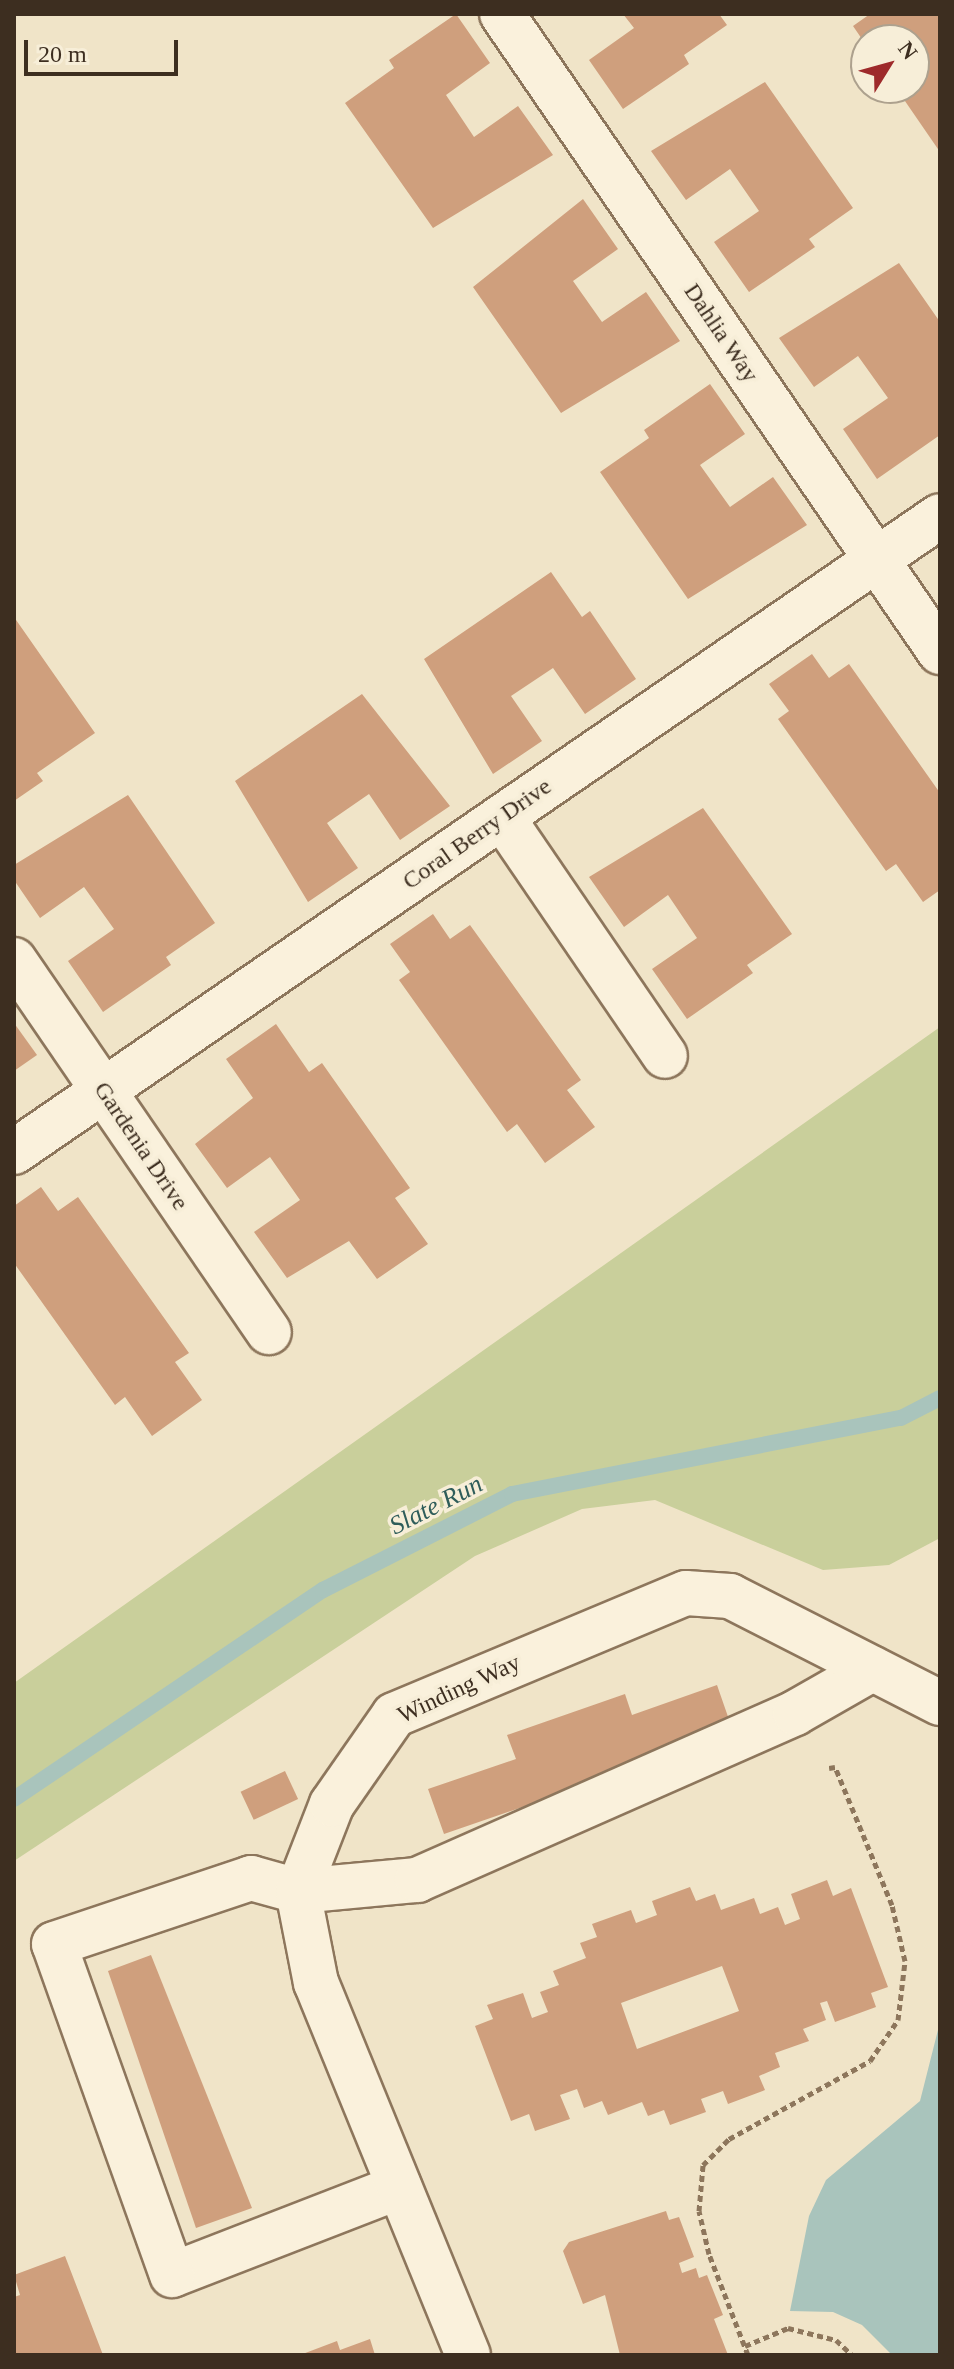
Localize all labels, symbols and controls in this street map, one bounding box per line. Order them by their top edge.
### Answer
scale bar [28,24,182,74]
north arrow [850,24,930,104]
text: N [893,37,923,64]
text: 20 m [38,41,87,67]
street label: Dahlia Way [677,278,765,388]
street label: Coral Berry Drive [397,772,557,896]
street label: Gardenia Drive [88,1076,194,1216]
water label: Slate Run [384,1468,488,1542]
street label: Winding Way [393,1648,525,1730]

